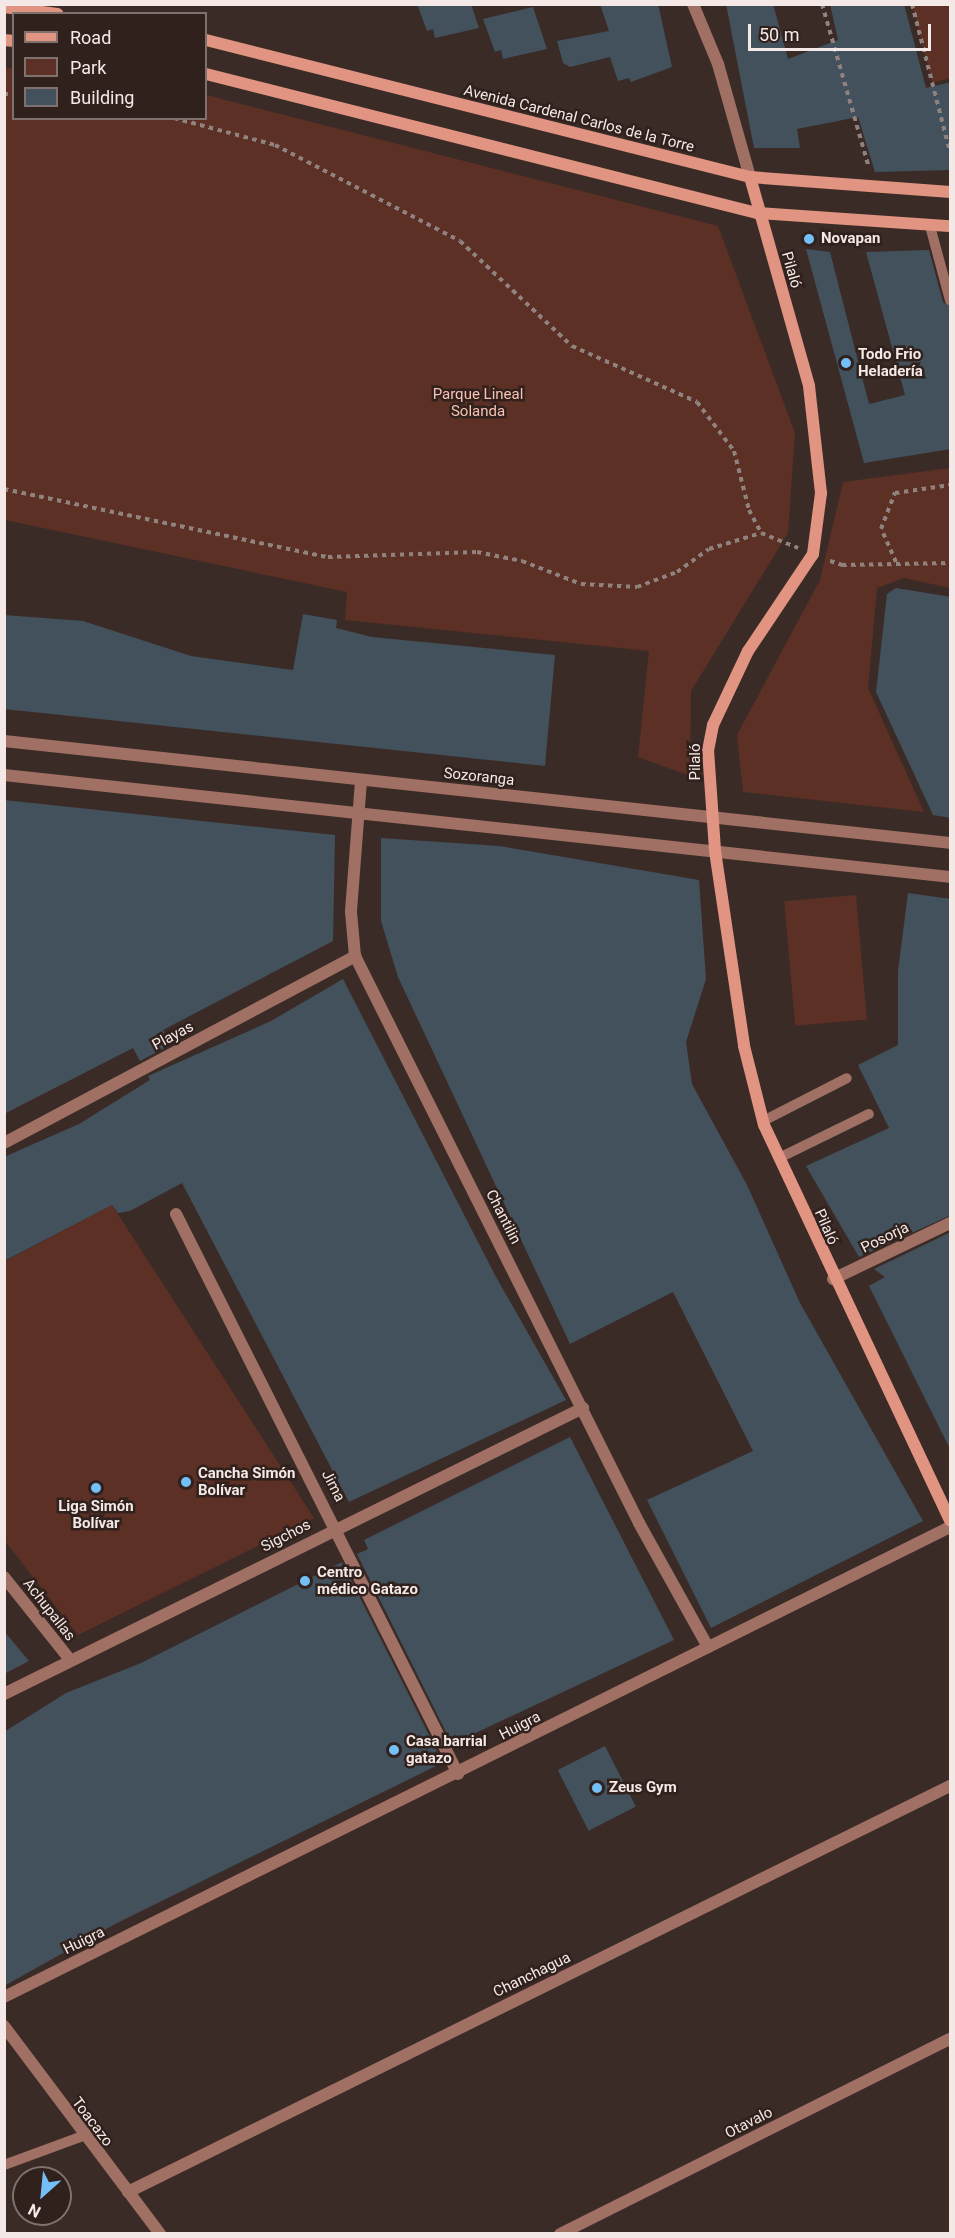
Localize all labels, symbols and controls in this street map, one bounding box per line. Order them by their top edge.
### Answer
legend [12,12,207,120]
scale bar [751,12,934,50]
text: 50 m [759,24,799,45]
text: Road [70,27,111,48]
text: Park [70,57,106,78]
street label: Avenida Cardenal Carlos de la Torre [462,82,696,156]
text: Building [70,87,134,108]
place label: Novapan [821,230,880,248]
marker: Novapan [802,232,816,246]
street label: Pilaló [777,250,805,290]
place label: Todo Frio Heladería [858,345,923,380]
marker: Todo Frio Heladería [839,356,853,370]
park label: Parque Lineal Solanda [433,385,523,420]
street label: Pilaló [687,743,705,781]
street label: Sozoranga [443,764,515,790]
street label: Playas [149,1018,197,1054]
street label: Chantilin [482,1187,524,1247]
street label: Pilaló [810,1206,842,1248]
street label: Posorja [858,1219,912,1257]
place label: Cancha Simón Bolívar [198,1464,295,1499]
street label: Jima [317,1467,349,1505]
marker: Cancha Simón Bolívar [179,1475,193,1489]
marker: Liga Simón Bolívar [89,1481,103,1495]
place label: Liga Simón Bolívar [58,1497,134,1532]
street label: Sigchos [258,1516,314,1556]
place label: Centro médico Gatazo [317,1563,418,1598]
marker: Centro médico Gatazo [298,1574,312,1588]
street label: Achupallas [19,1575,79,1645]
street label: Huigra [496,1708,544,1744]
place label: Casa barrial gatazo [406,1732,487,1767]
marker: Casa barrial gatazo [387,1743,401,1757]
place label: Zeus Gym [609,1779,677,1797]
marker: Zeus Gym [590,1781,604,1795]
street label: Huigra [60,1923,108,1959]
street label: Chanchagua [490,1949,574,2001]
street label: Toacazo [68,2094,116,2150]
street label: Otavalo [722,2103,776,2143]
north arrow [12,2166,72,2226]
text: N [25,2200,44,2222]

